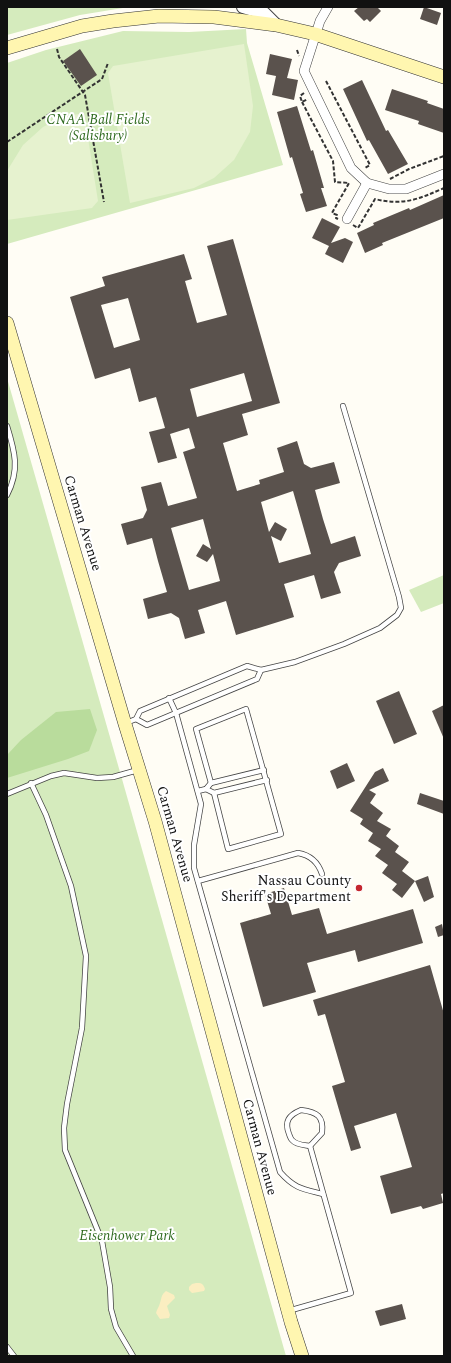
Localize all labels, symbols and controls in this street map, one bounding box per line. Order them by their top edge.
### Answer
park label: CNAA Ball Fields (Salisbury) [46,109,150,146]
street label: Carman Avenue [58,472,108,574]
street label: Carman Avenue [151,783,199,885]
place label: Nassau County Sheriff's Department [221,870,352,907]
marker: Nassau County Sheriff's Department [354,883,364,893]
street label: Carman Avenue [237,1096,283,1198]
park label: Eisenhower Park [79,1225,175,1246]

